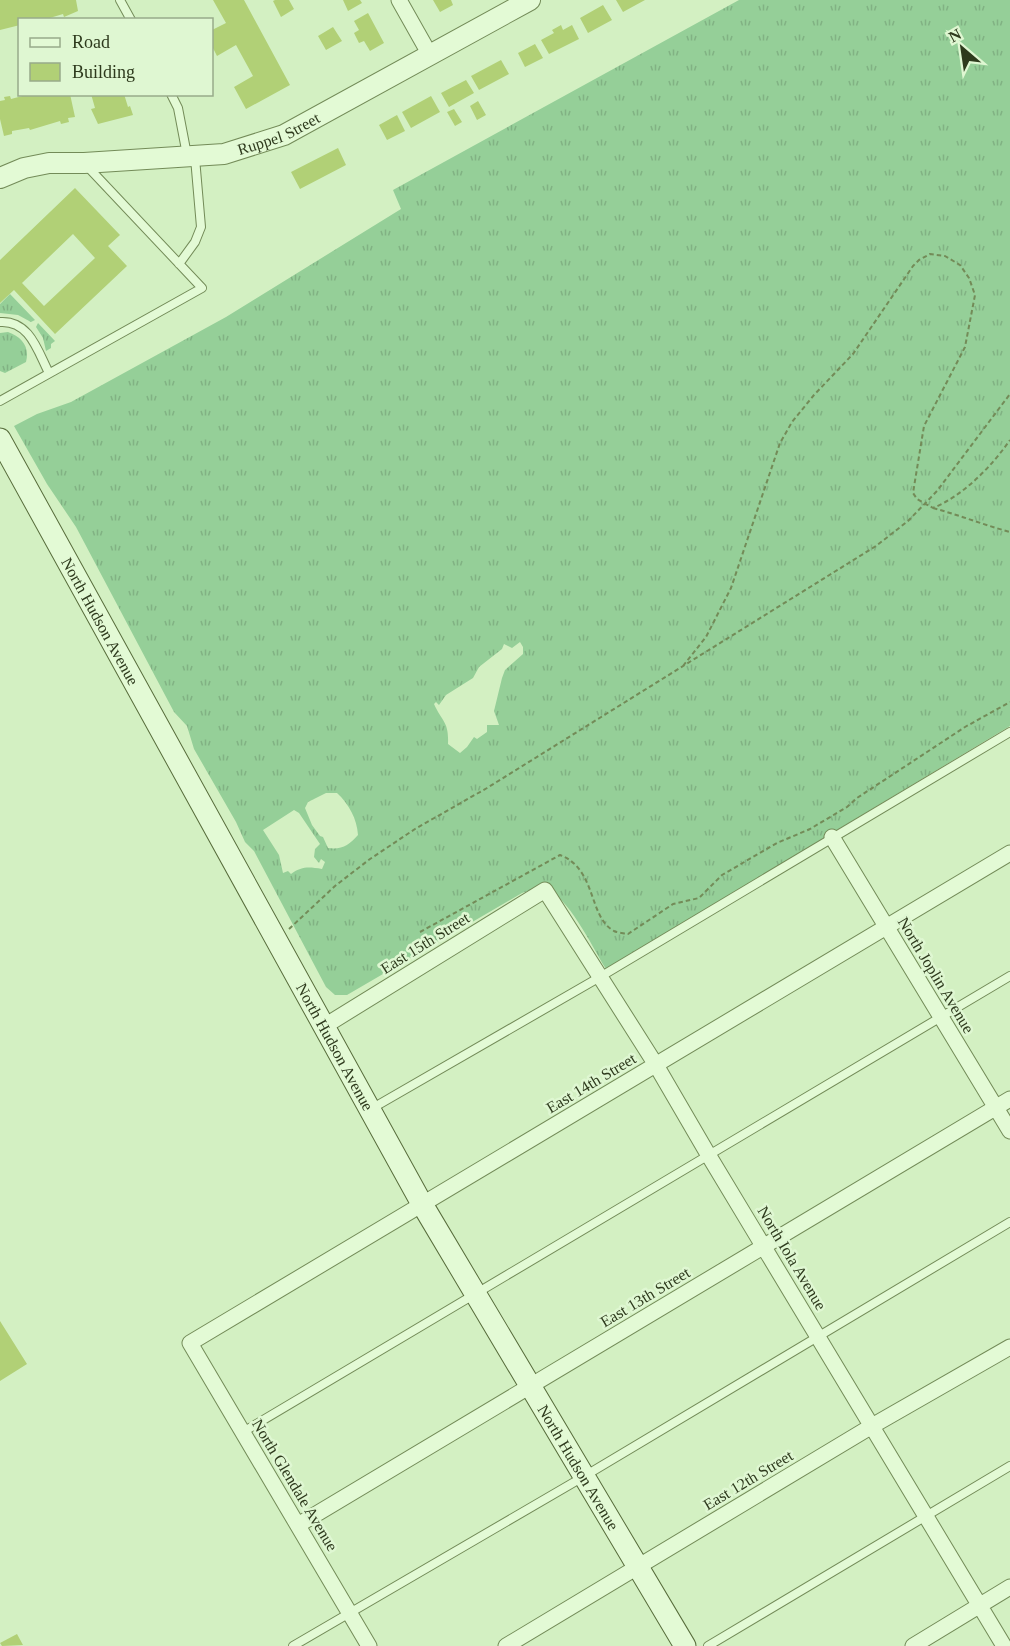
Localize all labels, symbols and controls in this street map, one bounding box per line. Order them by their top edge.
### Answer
legend [18,18,213,96]
north arrow [932,18,992,78]
text: N [946,25,965,46]
text: Road [72,32,110,52]
text: Building [72,62,135,82]
street label: Ruppel Street [235,108,323,158]
street label: North Hudson Avenue [59,554,142,688]
street label: East 15th Street [378,909,473,977]
street label: North Joplin Avenue [894,914,977,1037]
street label: North Hudson Avenue [293,980,377,1113]
street label: East 14th Street [543,1049,639,1116]
street label: North Iola Avenue [754,1203,830,1313]
street label: East 13th Street [597,1263,693,1330]
street label: North Hudson Avenue [535,1402,622,1533]
street label: North Glendale Avenue [249,1416,341,1554]
street label: East 12th Street [700,1446,796,1513]

